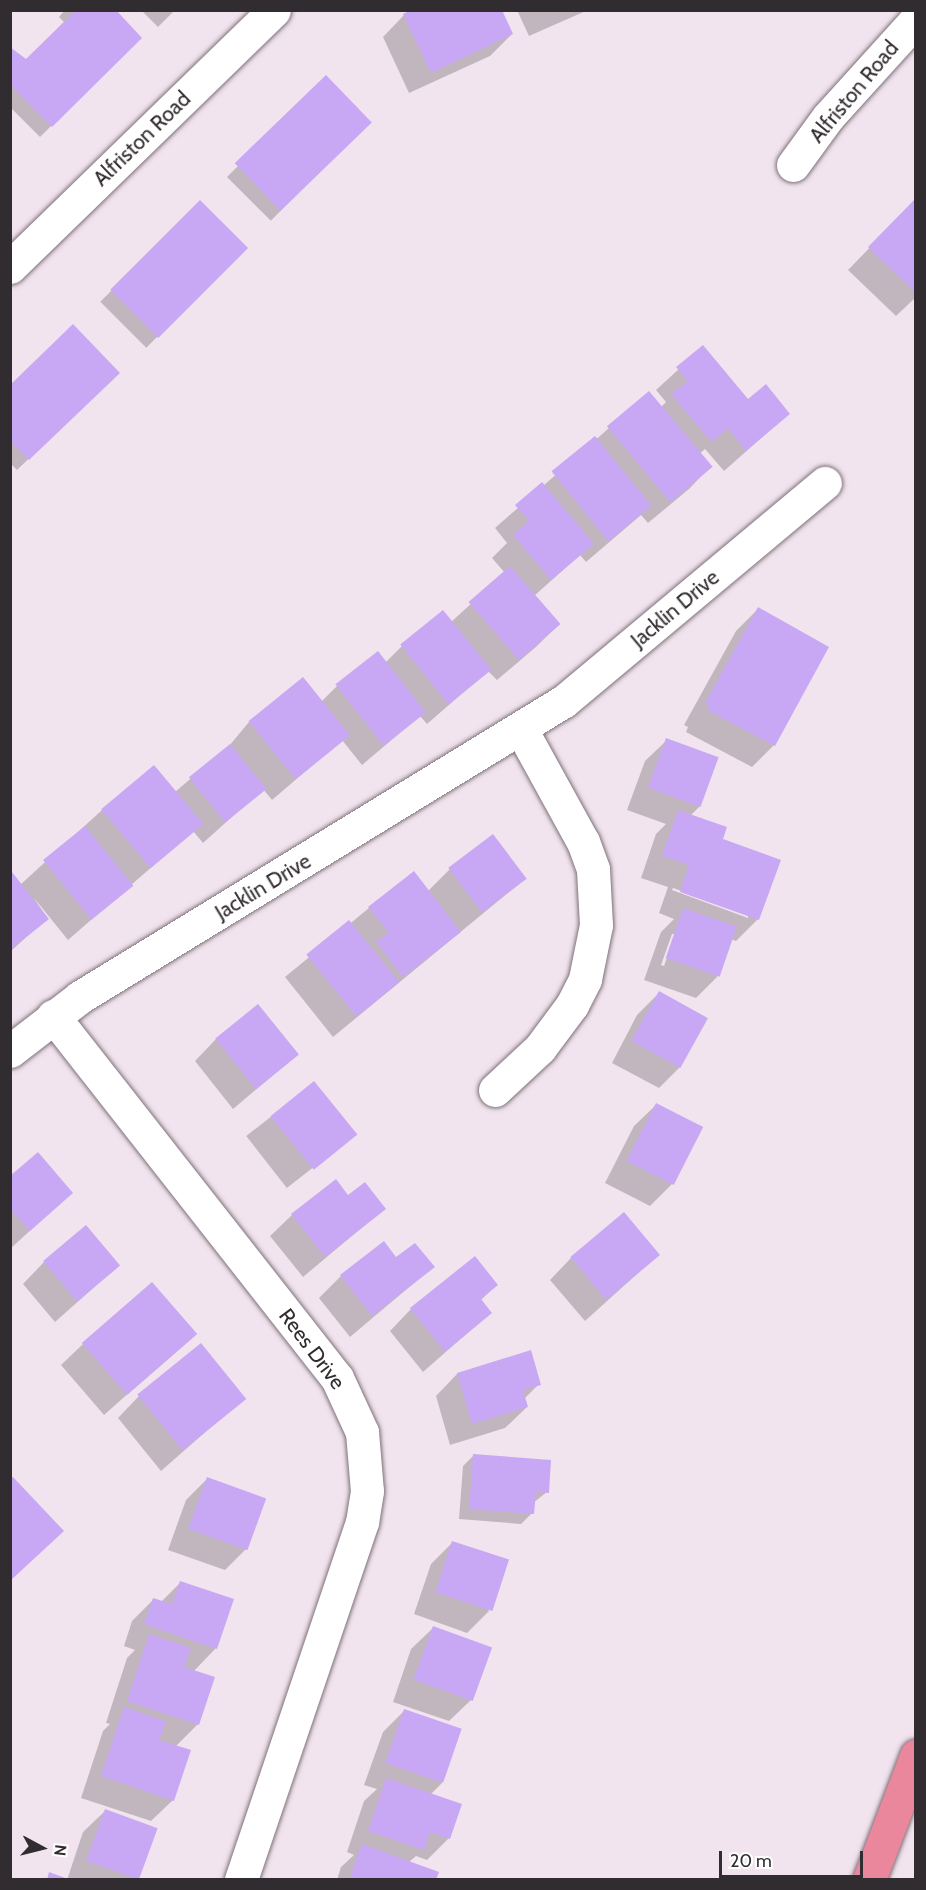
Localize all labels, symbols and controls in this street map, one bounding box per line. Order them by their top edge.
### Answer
street label: Alfriston Road [804,36,904,148]
street label: Alfriston Road [88,87,196,191]
street label: Jacklin Drive [626,565,724,653]
street label: Jacklin Drive [211,849,315,925]
street label: Rees Drive [274,1304,350,1394]
north arrow [12,1818,72,1878]
scale bar [722,1839,866,1877]
text: N [50,1843,70,1857]
text: 20 m [730,1850,772,1872]

